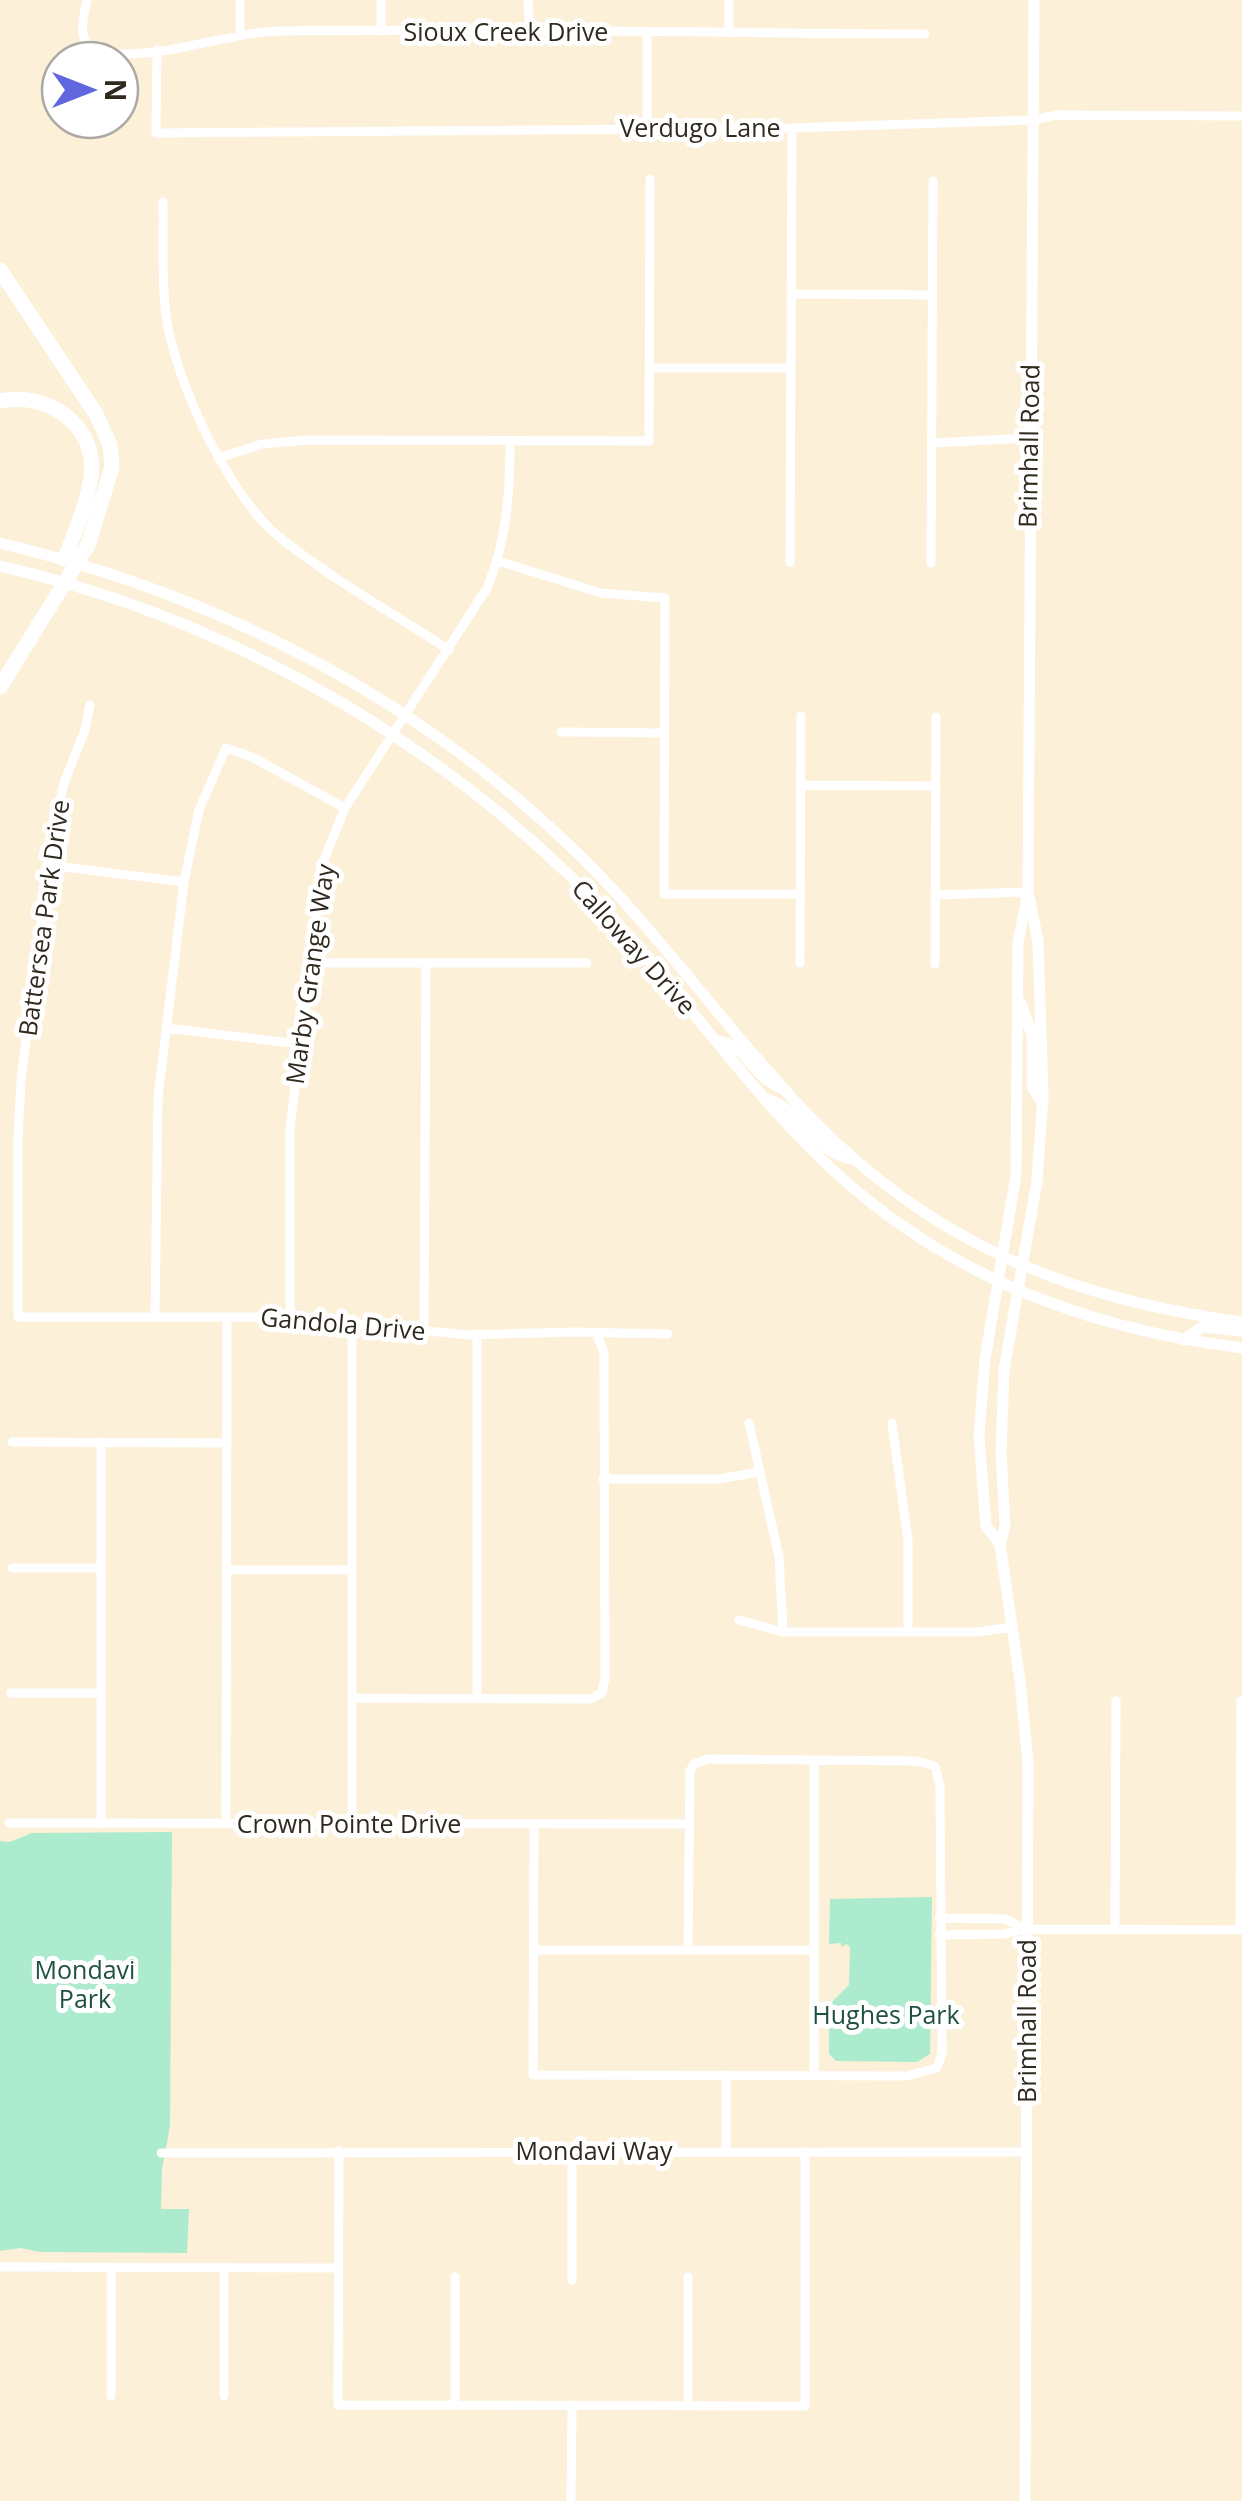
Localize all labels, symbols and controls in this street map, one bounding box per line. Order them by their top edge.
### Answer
street label: Sioux Creek Drive [404,14,608,48]
north arrow [40,40,140,140]
text: N [97,79,135,101]
street label: Verdugo Lane [619,110,781,144]
street label: Brimhall Road [1010,364,1046,528]
street label: Battersea Park Drive [10,797,76,1038]
street label: Marby Grange Way [277,861,341,1086]
street label: Calloway Drive [565,871,705,1021]
street label: Gandola Drive [259,1299,427,1347]
street label: Crown Pointe Drive [237,1806,461,1840]
street label: Brimhall Road [1009,1939,1043,2103]
park label: Mondavi Park [35,1952,135,2015]
park label: Hughes Park [812,1997,960,2031]
street label: Mondavi Way [516,2133,673,2167]

